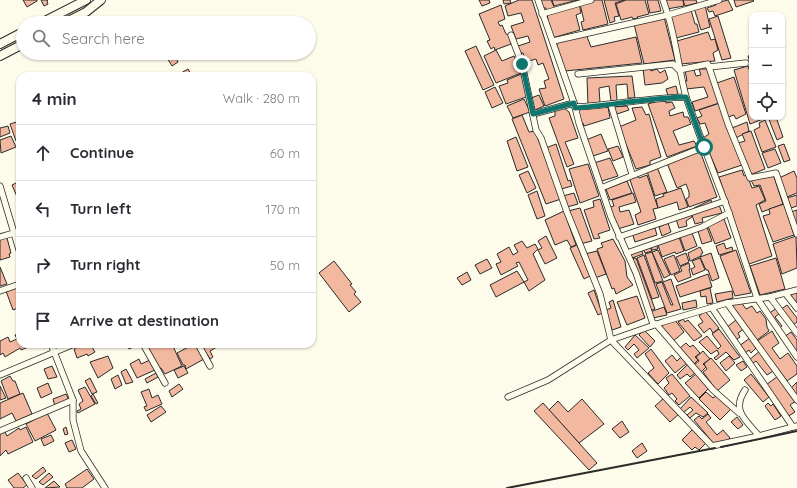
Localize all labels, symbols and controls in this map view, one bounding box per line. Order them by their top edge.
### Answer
map controls [749,12,785,120]
button: + [749,12,785,48]
search box [16,16,316,60]
icon: search [30,27,52,49]
text: Search here [62,29,145,48]
button: − [749,48,785,84]
route end [513,55,531,73]
button: locate [749,84,785,120]
text: 4 min [32,88,77,109]
text: Walk · 280 m [223,90,300,106]
route start [695,138,713,156]
icon: ahead [32,142,54,164]
text: Continue [70,143,134,162]
text: 60 m [270,145,300,161]
icon: left [32,198,54,220]
text: Turn left [70,199,132,218]
text: 170 m [265,201,300,217]
icon: right [32,254,54,276]
text: Turn right [70,255,141,274]
text: 50 m [270,257,300,273]
icon: arrive [32,310,54,332]
text: Arrive at destination [70,311,219,330]

